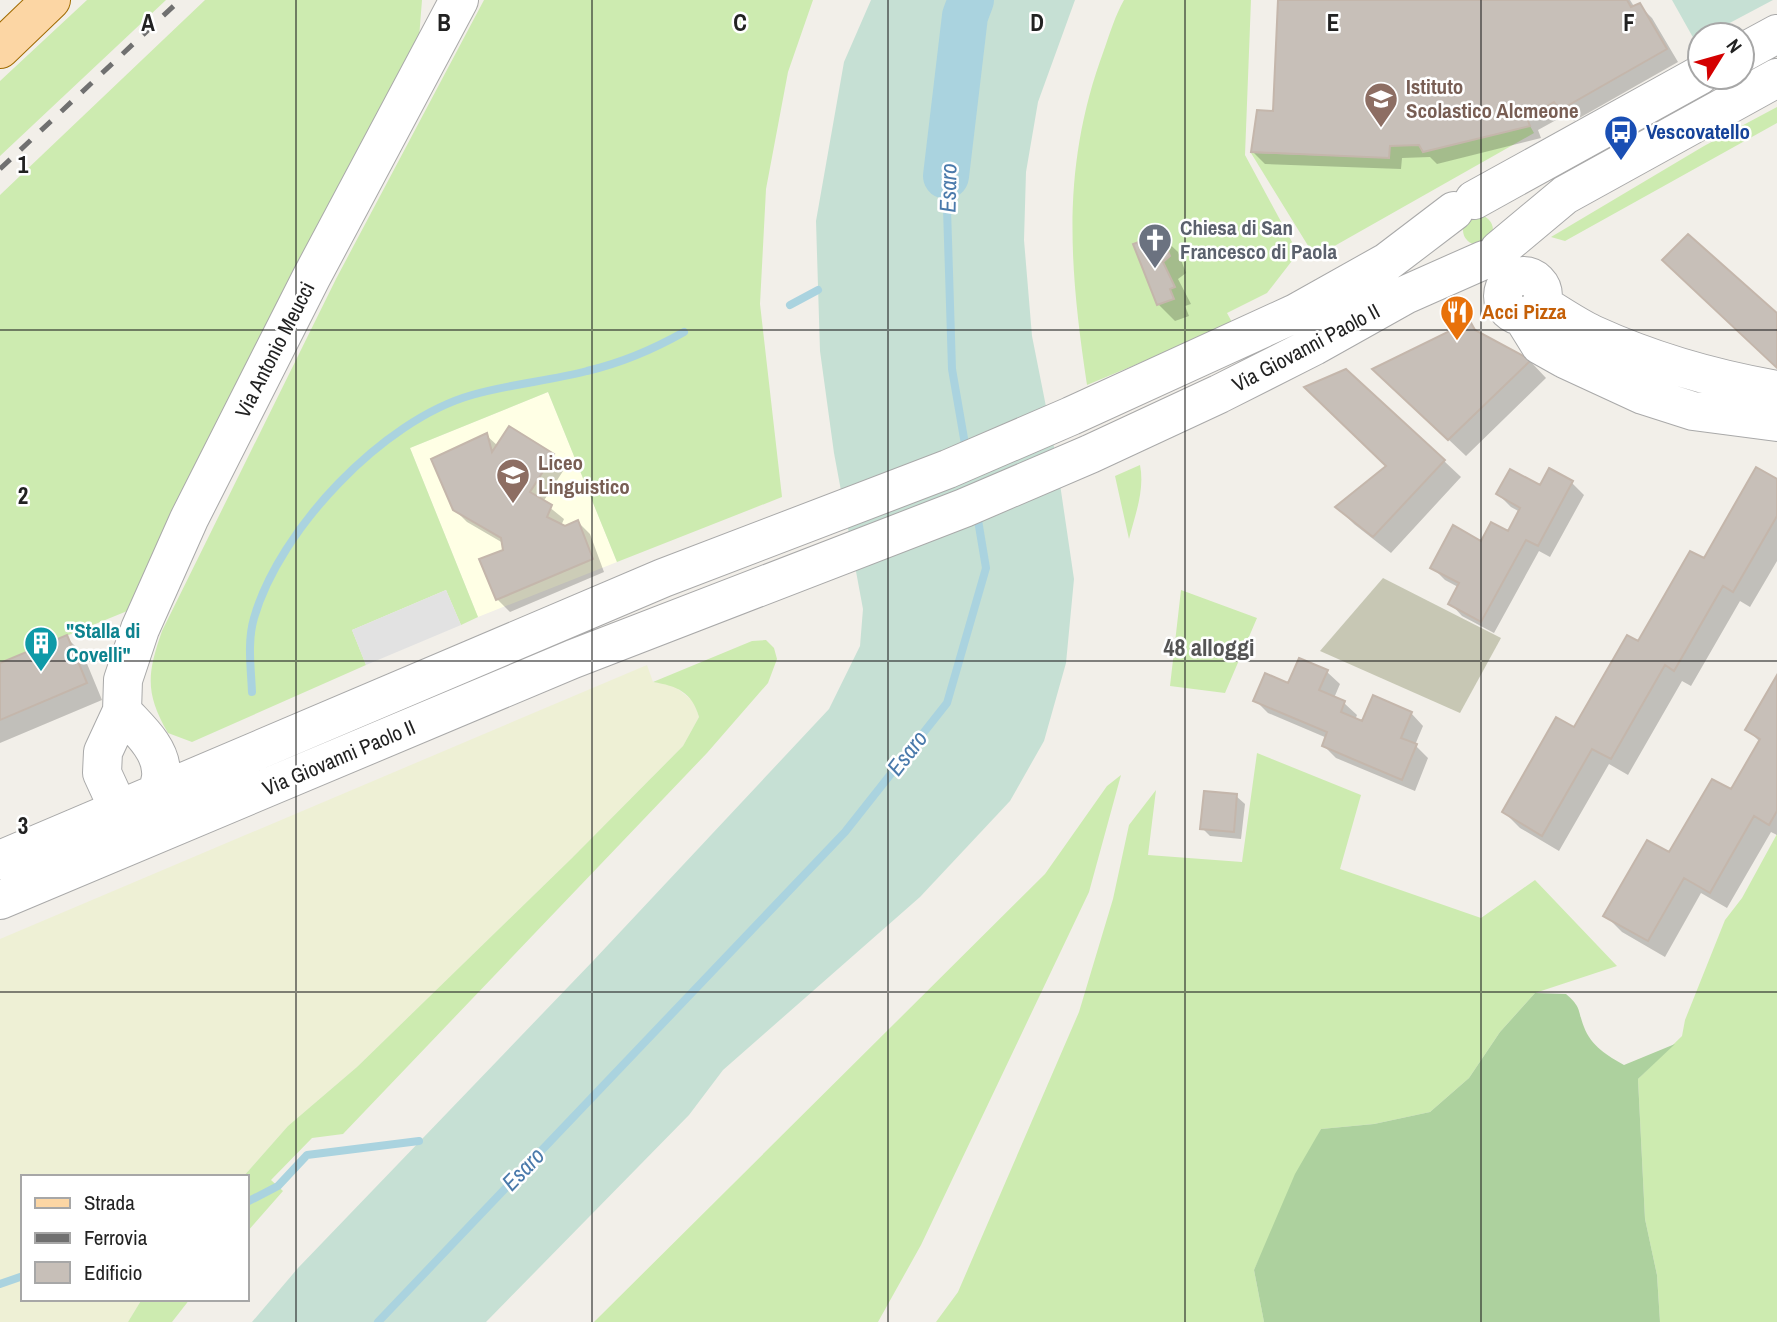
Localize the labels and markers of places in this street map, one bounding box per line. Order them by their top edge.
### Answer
place label: Istituto Scolastico Alcmeone [1406,72,1579,125]
school or university icon: Istituto Scolastico Alcmeone [1362,80,1400,129]
bus stop icon: Vescovatello [1602,113,1640,162]
place label: Vescovatello [1646,117,1750,146]
place label: Chiesa di San Francesco di Paola [1180,213,1337,266]
church icon: Chiesa di San Francesco di Paola [1136,221,1174,270]
restaurant icon: Acci Pizza [1438,293,1476,342]
place label: Acci Pizza [1482,297,1567,326]
place label: Liceo Linguistico [538,448,630,501]
school or university icon: Liceo Linguistico [494,456,532,505]
place label: "Stalla di Covelli" [66,616,140,669]
building icon: "Stalla di Covelli" [22,624,60,673]

